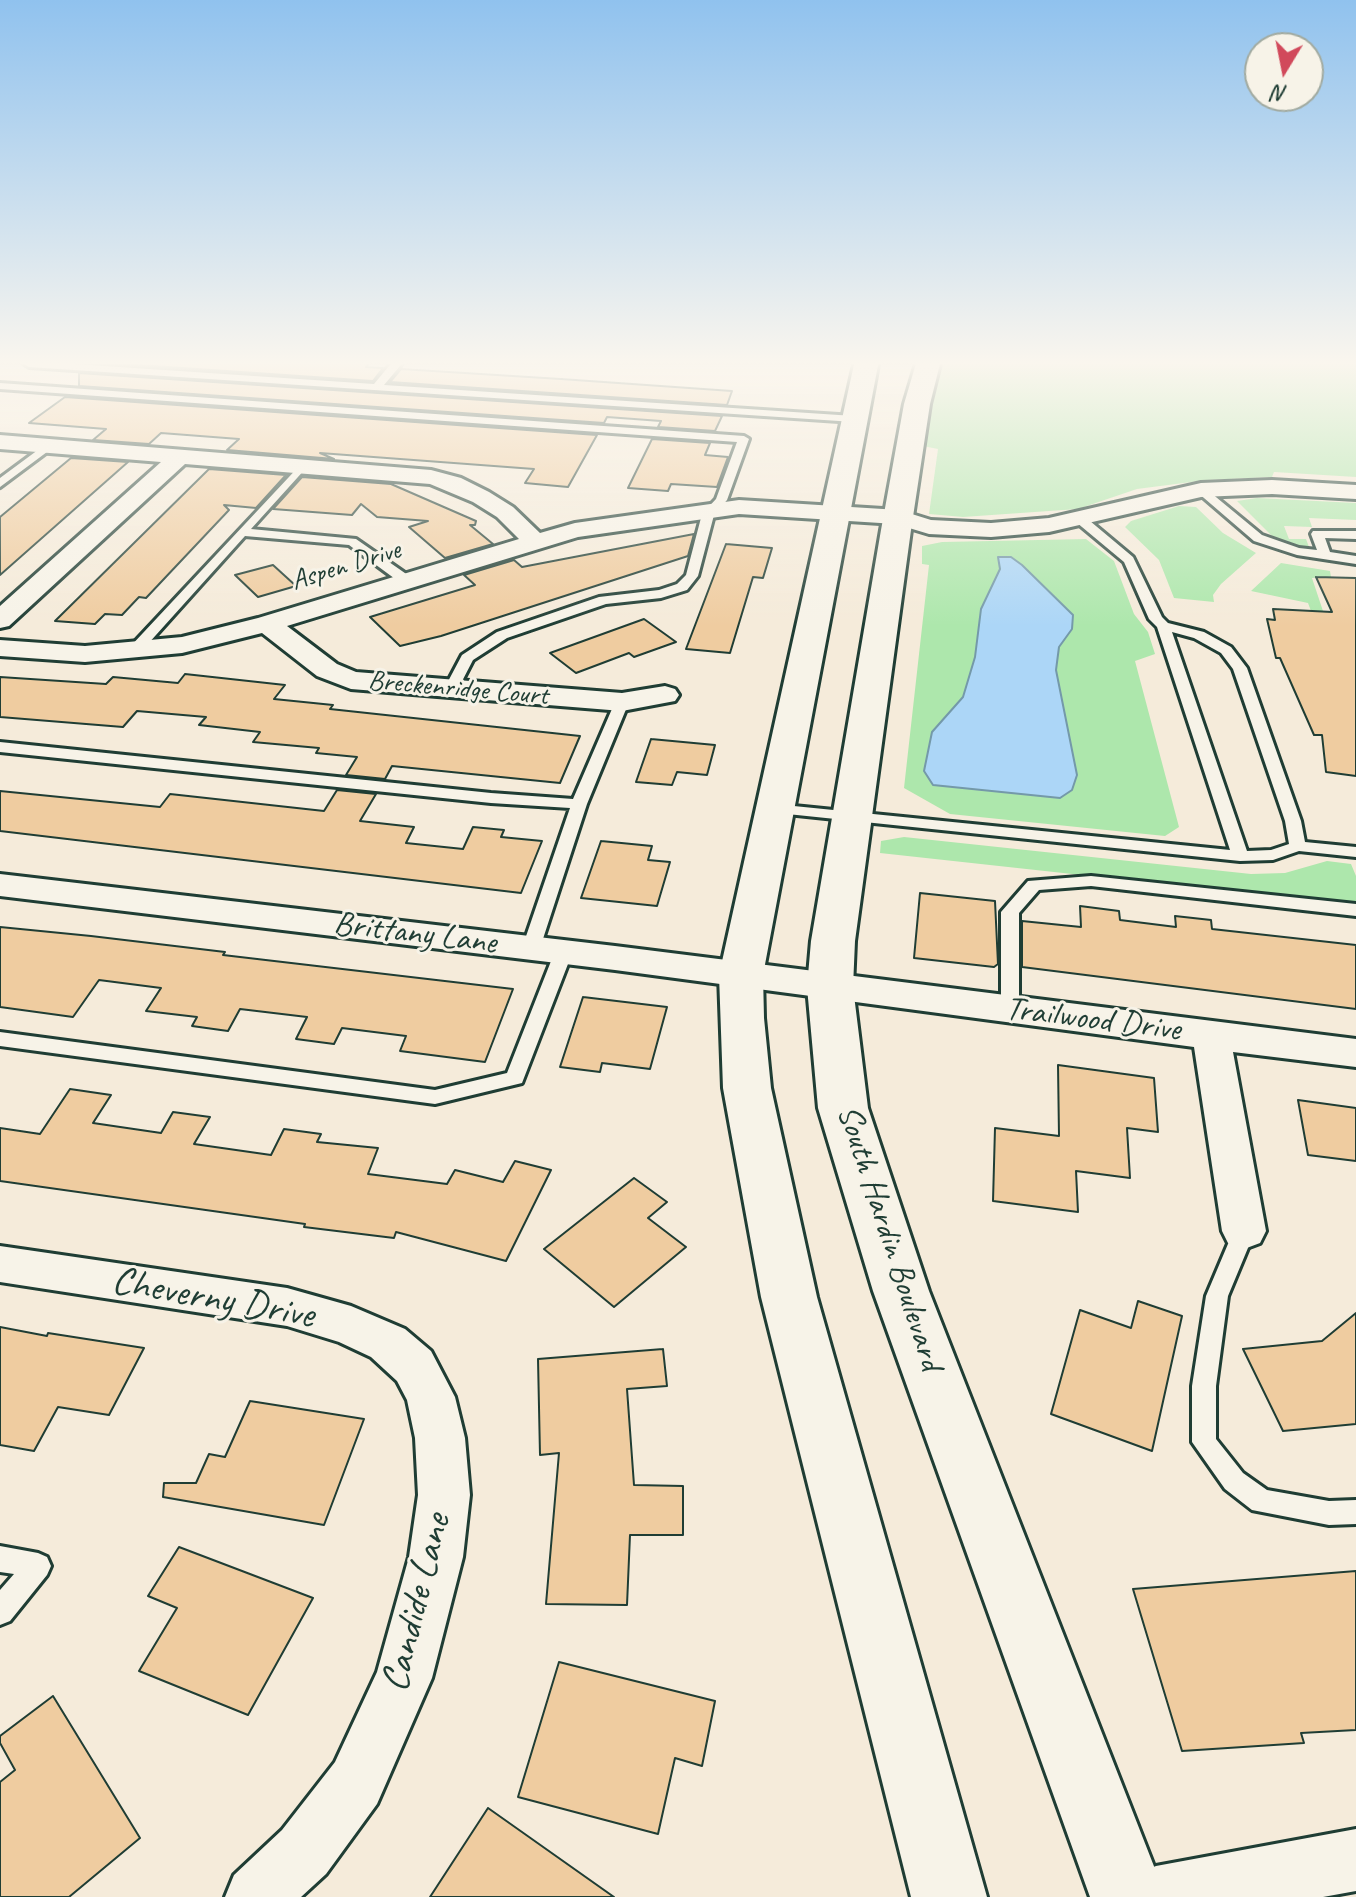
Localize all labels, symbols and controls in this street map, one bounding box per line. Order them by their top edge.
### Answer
north arrow [1244,32,1324,112]
text: N [1271,79,1289,109]
street label: Aspen Drive [287,533,405,599]
street label: Breckenridge Court [367,664,549,714]
street label: Brittany Lane [331,904,499,964]
street label: Trailwood Drive [1003,989,1183,1051]
street label: South Hardin Boulevard [827,1100,951,1376]
street label: Cheverny Drive [108,1258,318,1340]
street label: Candide Lane [372,1509,462,1697]

